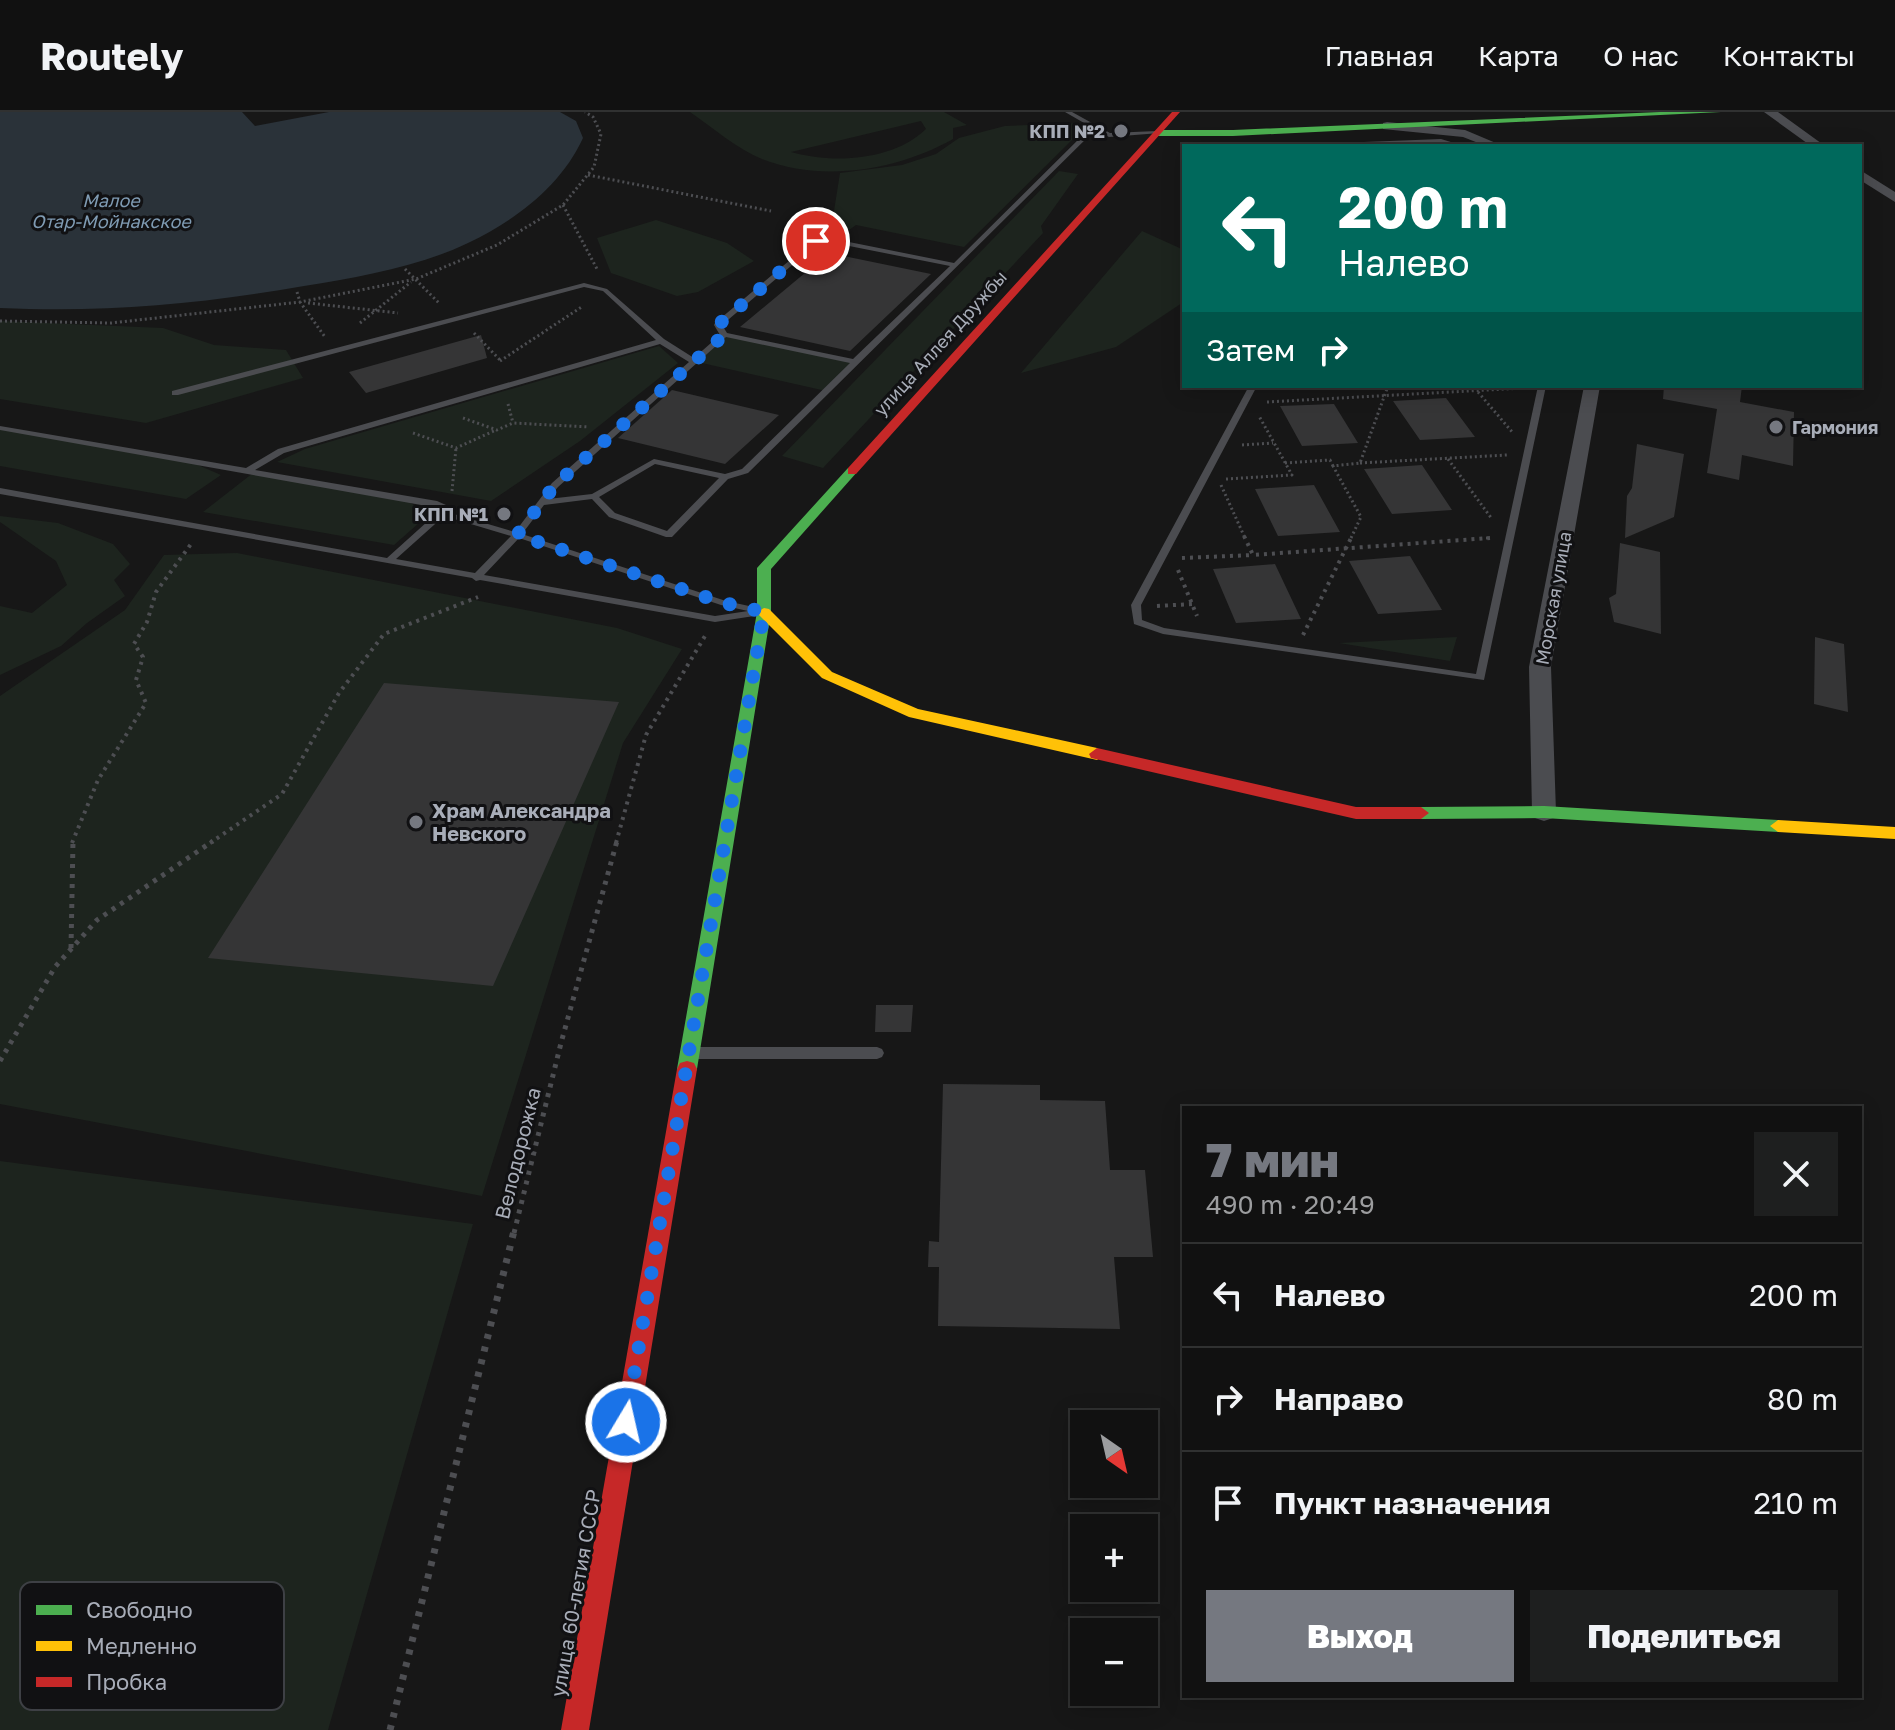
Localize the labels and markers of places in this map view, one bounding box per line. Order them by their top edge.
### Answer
place label: КПП №2 [1029,120,1105,142]
marker: КПП №2 [1112,122,1130,140]
pin [782,207,850,275]
place label: Гармония [1792,416,1878,438]
marker: Гармония [1767,418,1785,436]
place label: КПП №1 [414,503,488,525]
marker: КПП №1 [495,505,513,523]
place label: Храм Александра Невского [432,798,611,845]
marker: Храм Александра Невского [407,813,425,831]

